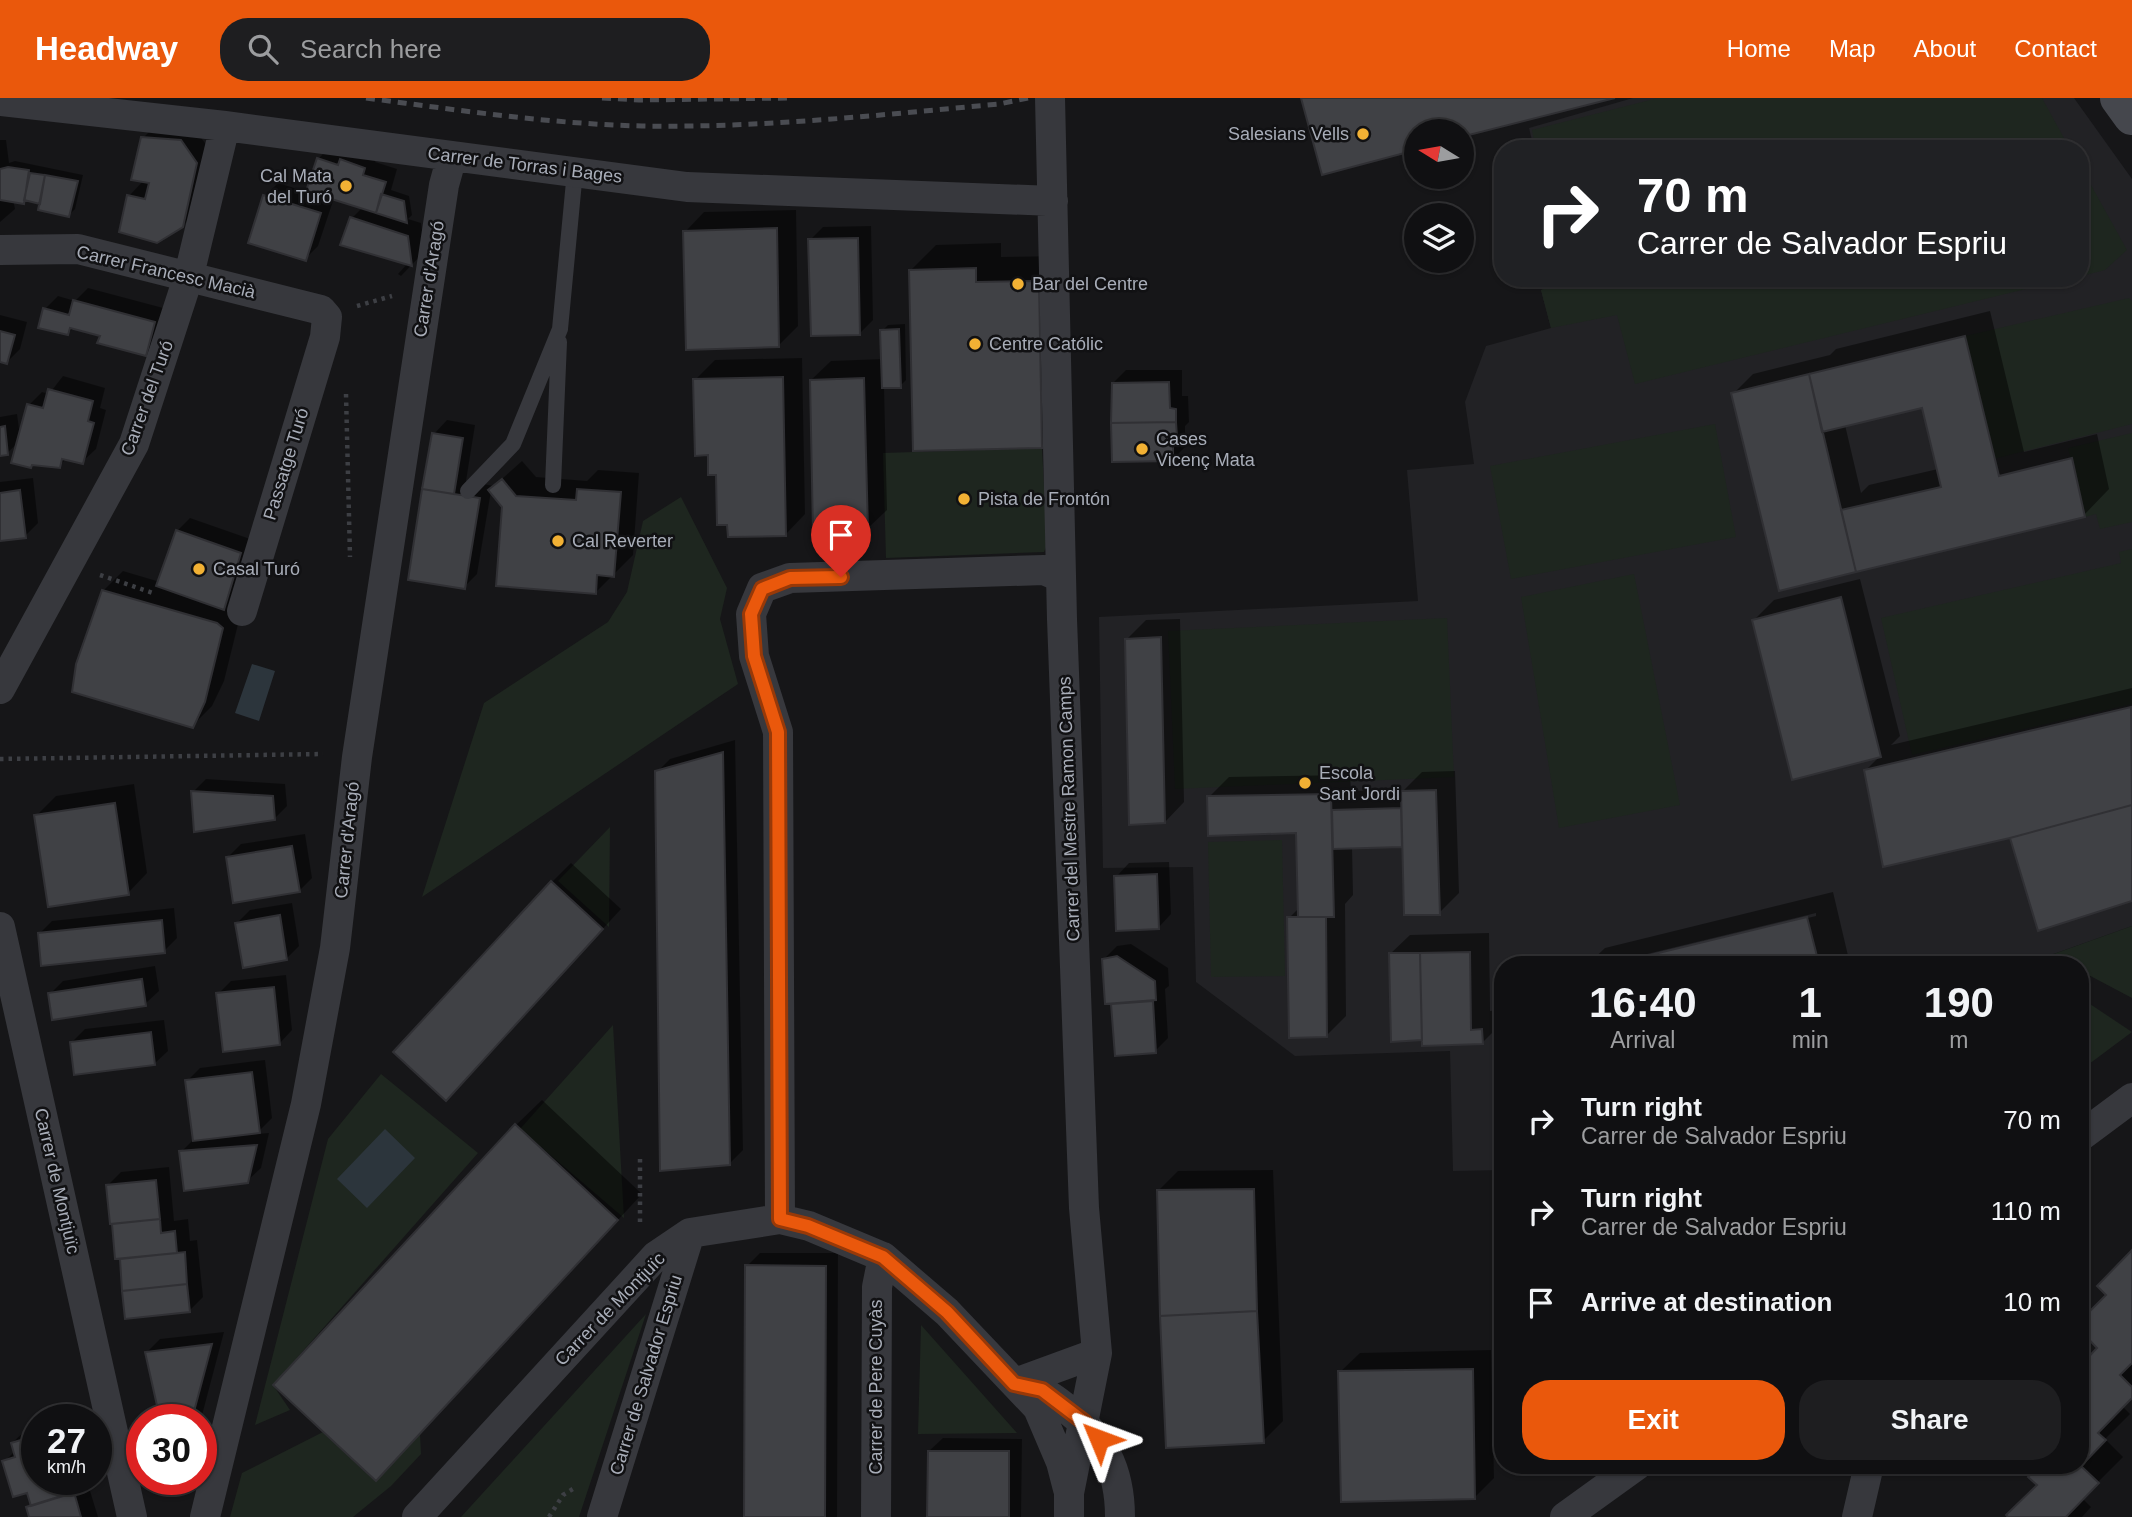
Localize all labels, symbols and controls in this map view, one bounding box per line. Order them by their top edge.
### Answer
search box [220,18,710,81]
text: Headway [35,30,178,67]
icon: search [244,30,282,68]
text: Search here [300,34,442,64]
text: Home [1727,35,1791,62]
text: Map [1829,35,1876,62]
text: About [1914,35,1976,62]
text: Contact [2014,35,2097,62]
north arrow [1404,119,1474,189]
map controls [1404,119,1474,273]
place label: Salesians Vells [1228,124,1349,144]
marker: Salesians Vells [1355,126,1371,142]
street label: Carrer de Torras i Bages [427,143,623,187]
place label: Cal Mata del Turó [260,166,333,207]
icon: right [1522,168,1613,259]
text: 70 m [1637,168,1749,222]
marker: Cal Mata del Turó [338,178,354,194]
button: layers [1404,203,1474,273]
street label: Carrer d'Aragó [410,219,448,339]
text: Carrer de Salvador Espriu [1637,225,2007,261]
street label: Carrer Francesc Macià [75,242,258,303]
place label: Bar del Centre [1032,274,1148,294]
marker: Bar del Centre [1010,276,1026,292]
place label: Centre Católic [989,334,1103,354]
marker: Centre Católic [967,336,983,352]
street label: Carrer del Turó [117,338,177,458]
street label: Passatge Turó [259,406,313,522]
place label: Cases Vicenç Mata [1156,429,1256,470]
marker: Cases Vicenç Mata [1134,441,1150,457]
place label: Pista de Frontón [978,489,1110,509]
marker: Pista de Frontón [956,491,972,507]
pin [811,505,871,577]
icon: arrive [822,516,860,554]
place label: Cal Reverter [572,531,673,551]
marker: Cal Reverter [550,533,566,549]
place label: Casal Turó [213,559,300,579]
marker: Casal Turó [191,561,207,577]
street label: Carrer del Mestre Ramon Camps [1054,676,1084,942]
place label: Escola Sant Jordi [1319,763,1400,804]
marker: Escola Sant Jordi [1297,775,1313,791]
street label: Carrer d'Aragó [331,781,363,899]
text: 16:40 [1589,979,1697,1026]
text: 1 [1798,979,1822,1026]
text: 190 [1924,979,1994,1026]
text: Arrival [1610,1027,1675,1053]
text: min [1792,1027,1829,1053]
text: m [1949,1027,1968,1053]
text: Turn right [1581,1092,1702,1122]
icon: right [1522,1102,1560,1140]
text: 70 m [2003,1105,2061,1135]
street label: Carrer de Montjuïc [30,1106,84,1256]
text: Carrer de Salvador Espriu [1581,1123,1847,1149]
text: Turn right [1581,1183,1702,1213]
icon: right [1522,1193,1560,1231]
text: 110 m [1991,1196,2061,1226]
text: Carrer de Salvador Espriu [1581,1214,1847,1240]
street label: Carrer de Montjuïc [551,1248,669,1370]
street label: Carrer de Salvador Espriu [606,1273,686,1477]
icon: arrive [1522,1284,1560,1322]
text: Arrive at destination [1581,1287,1832,1317]
text: 10 m [2003,1287,2061,1317]
street label: Carrer de Pere Cuyàs [866,1299,886,1475]
button: Exit [1522,1380,1785,1460]
button: Share [1799,1380,2061,1460]
position arrow [1062,1402,1136,1476]
speed limit sign: 30 [126,1404,217,1495]
text: 27 [47,1421,86,1460]
text: km/h [47,1457,86,1477]

